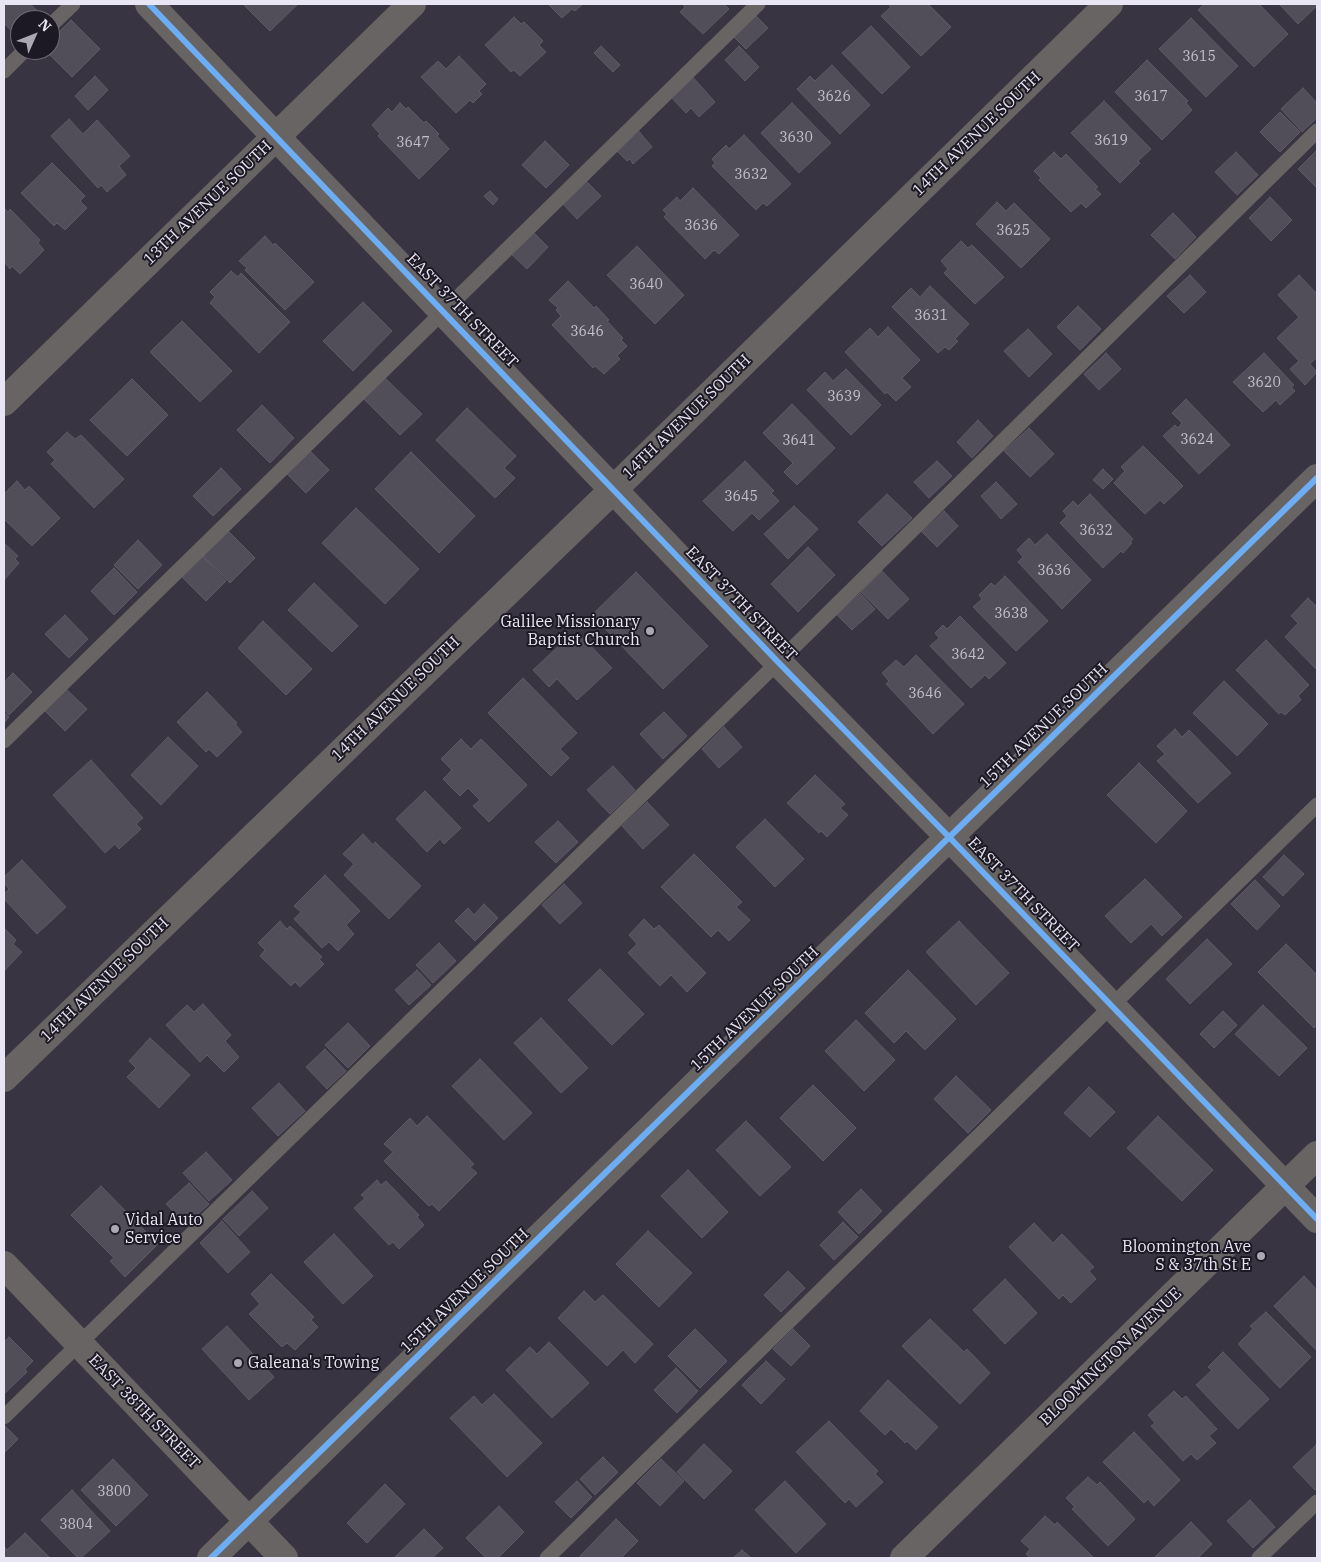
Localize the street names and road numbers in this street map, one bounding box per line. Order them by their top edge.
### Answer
street label: 14TH AVENUE SOUTH [909,68,1045,200]
street label: 13TH AVENUE SOUTH [140,137,276,269]
street label: EAST 37TH STREET [402,250,522,372]
street label: 14TH AVENUE SOUTH [619,351,755,483]
street label: EAST 37TH STREET [681,543,801,665]
street label: 14TH AVENUE SOUTH [328,633,464,765]
street label: 15TH AVENUE SOUTH [976,660,1112,792]
street label: EAST 37TH STREET [963,834,1083,956]
street label: 14TH AVENUE SOUTH [37,914,173,1046]
street label: 15TH AVENUE SOUTH [687,943,823,1075]
street label: 15TH AVENUE SOUTH [397,1225,533,1357]
street label: BLOOMINGTON AVENUE [1036,1284,1186,1430]
street label: EAST 38TH STREET [84,1351,204,1473]

